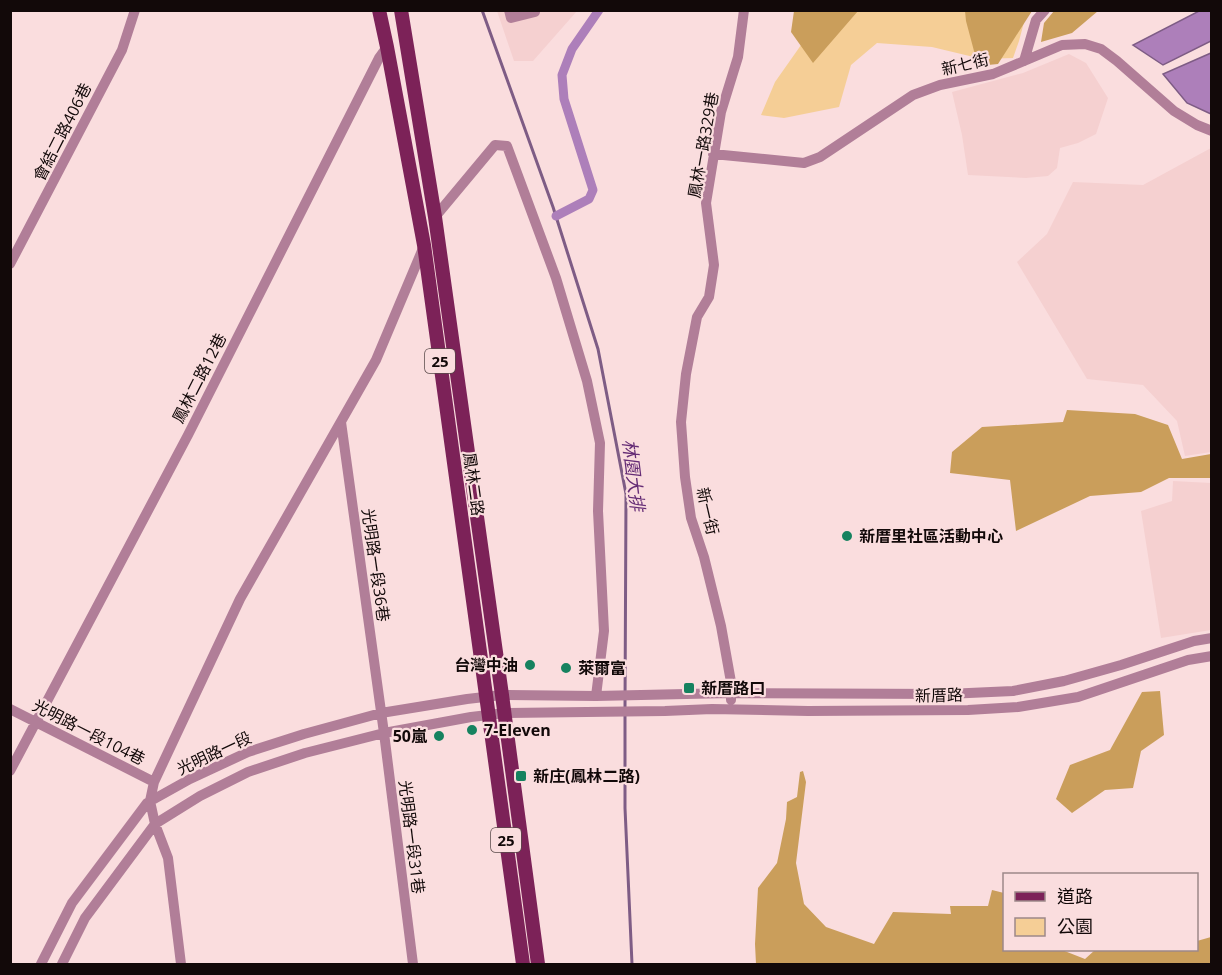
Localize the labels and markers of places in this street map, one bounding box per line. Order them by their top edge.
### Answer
place label: 新厝里社區活動中心 [859,525,1003,547]
marker: 新厝里社區活動中心 [840,529,854,543]
place label: 台灣中油 [454,654,518,676]
place label: 萊爾富 [578,657,626,679]
marker: 台灣中油 [523,658,537,672]
marker: 萊爾富 [559,661,573,675]
place label: 新厝路口 [701,677,765,699]
marker: 新厝路口 [682,681,696,695]
place label: 7-Eleven [484,719,551,741]
marker: 7-Eleven [465,723,479,737]
place label: 50嵐 [393,725,428,747]
marker: 50嵐 [432,729,446,743]
place label: 新庄(鳳林二路) [533,765,640,787]
marker: 新庄(鳳林二路) [514,769,528,783]

